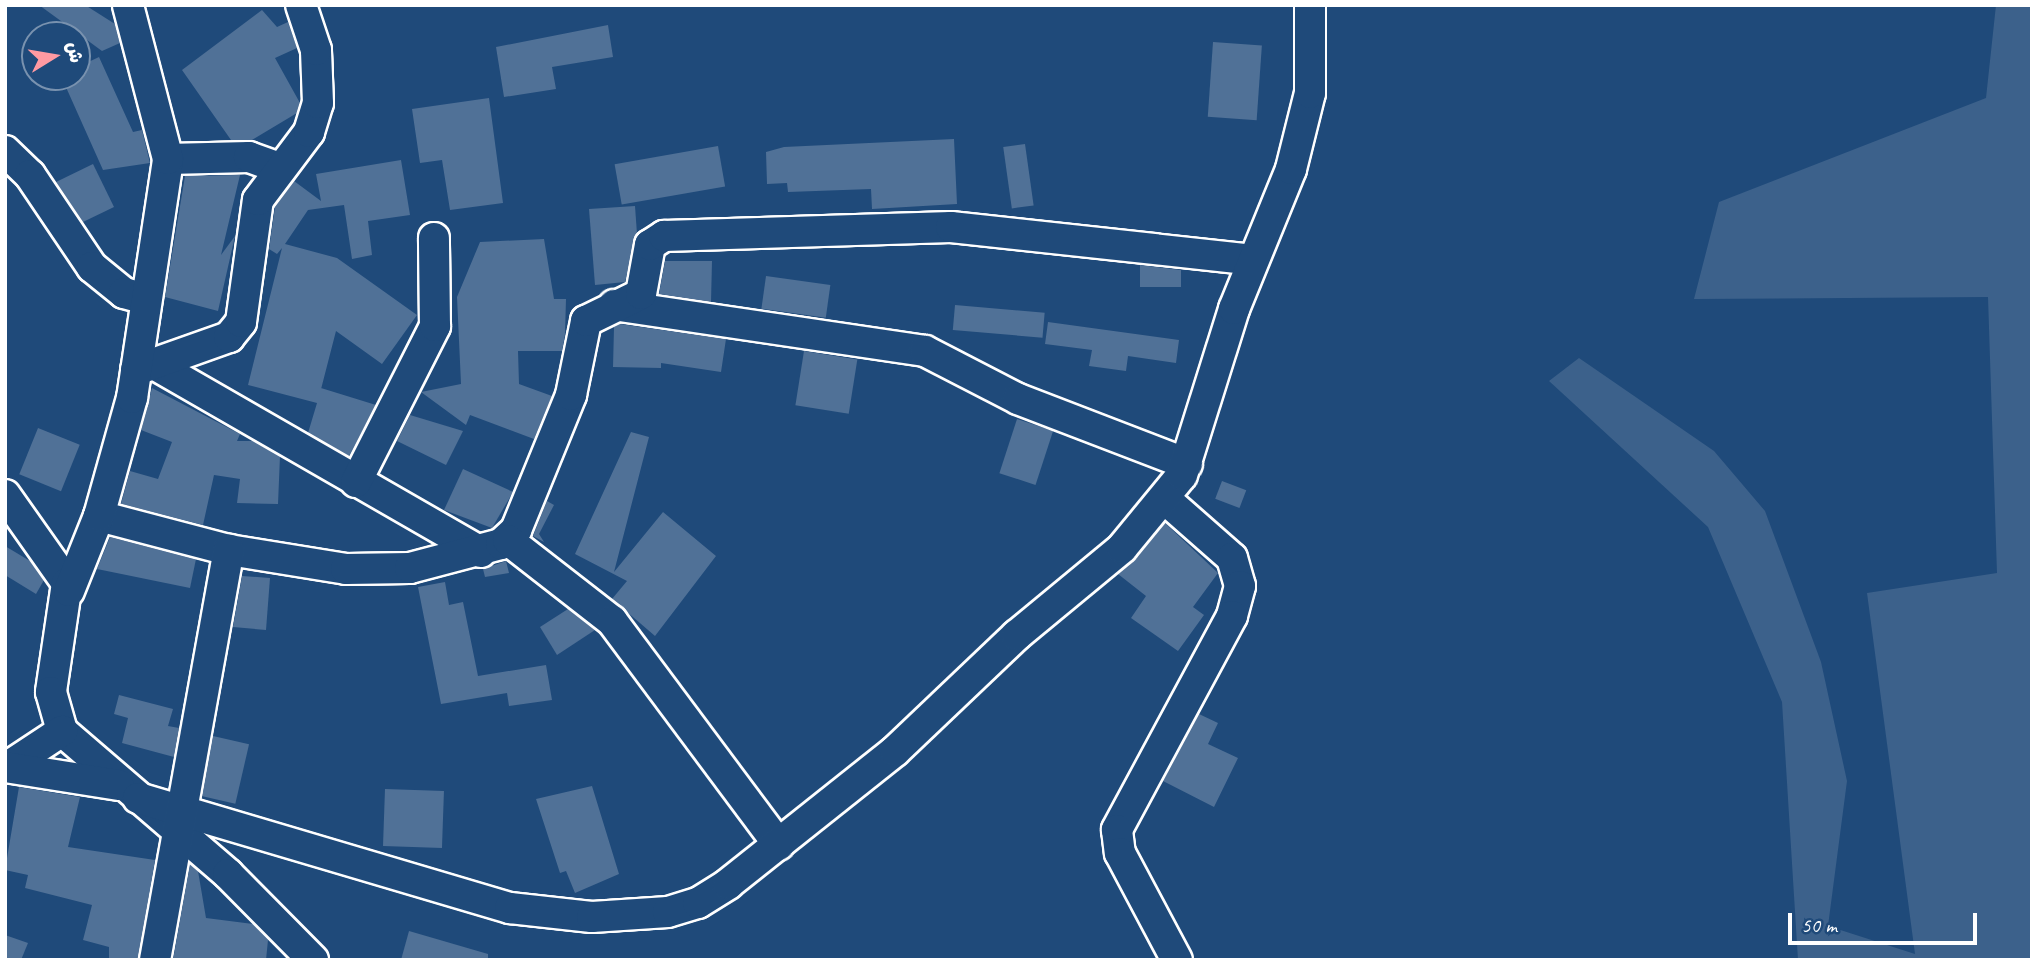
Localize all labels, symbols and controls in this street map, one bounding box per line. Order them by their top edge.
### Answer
north arrow [21,21,91,91]
text: ش [61,40,88,65]
scale bar [1792,898,1981,942]
text: 50 m [1801,912,1837,938]

